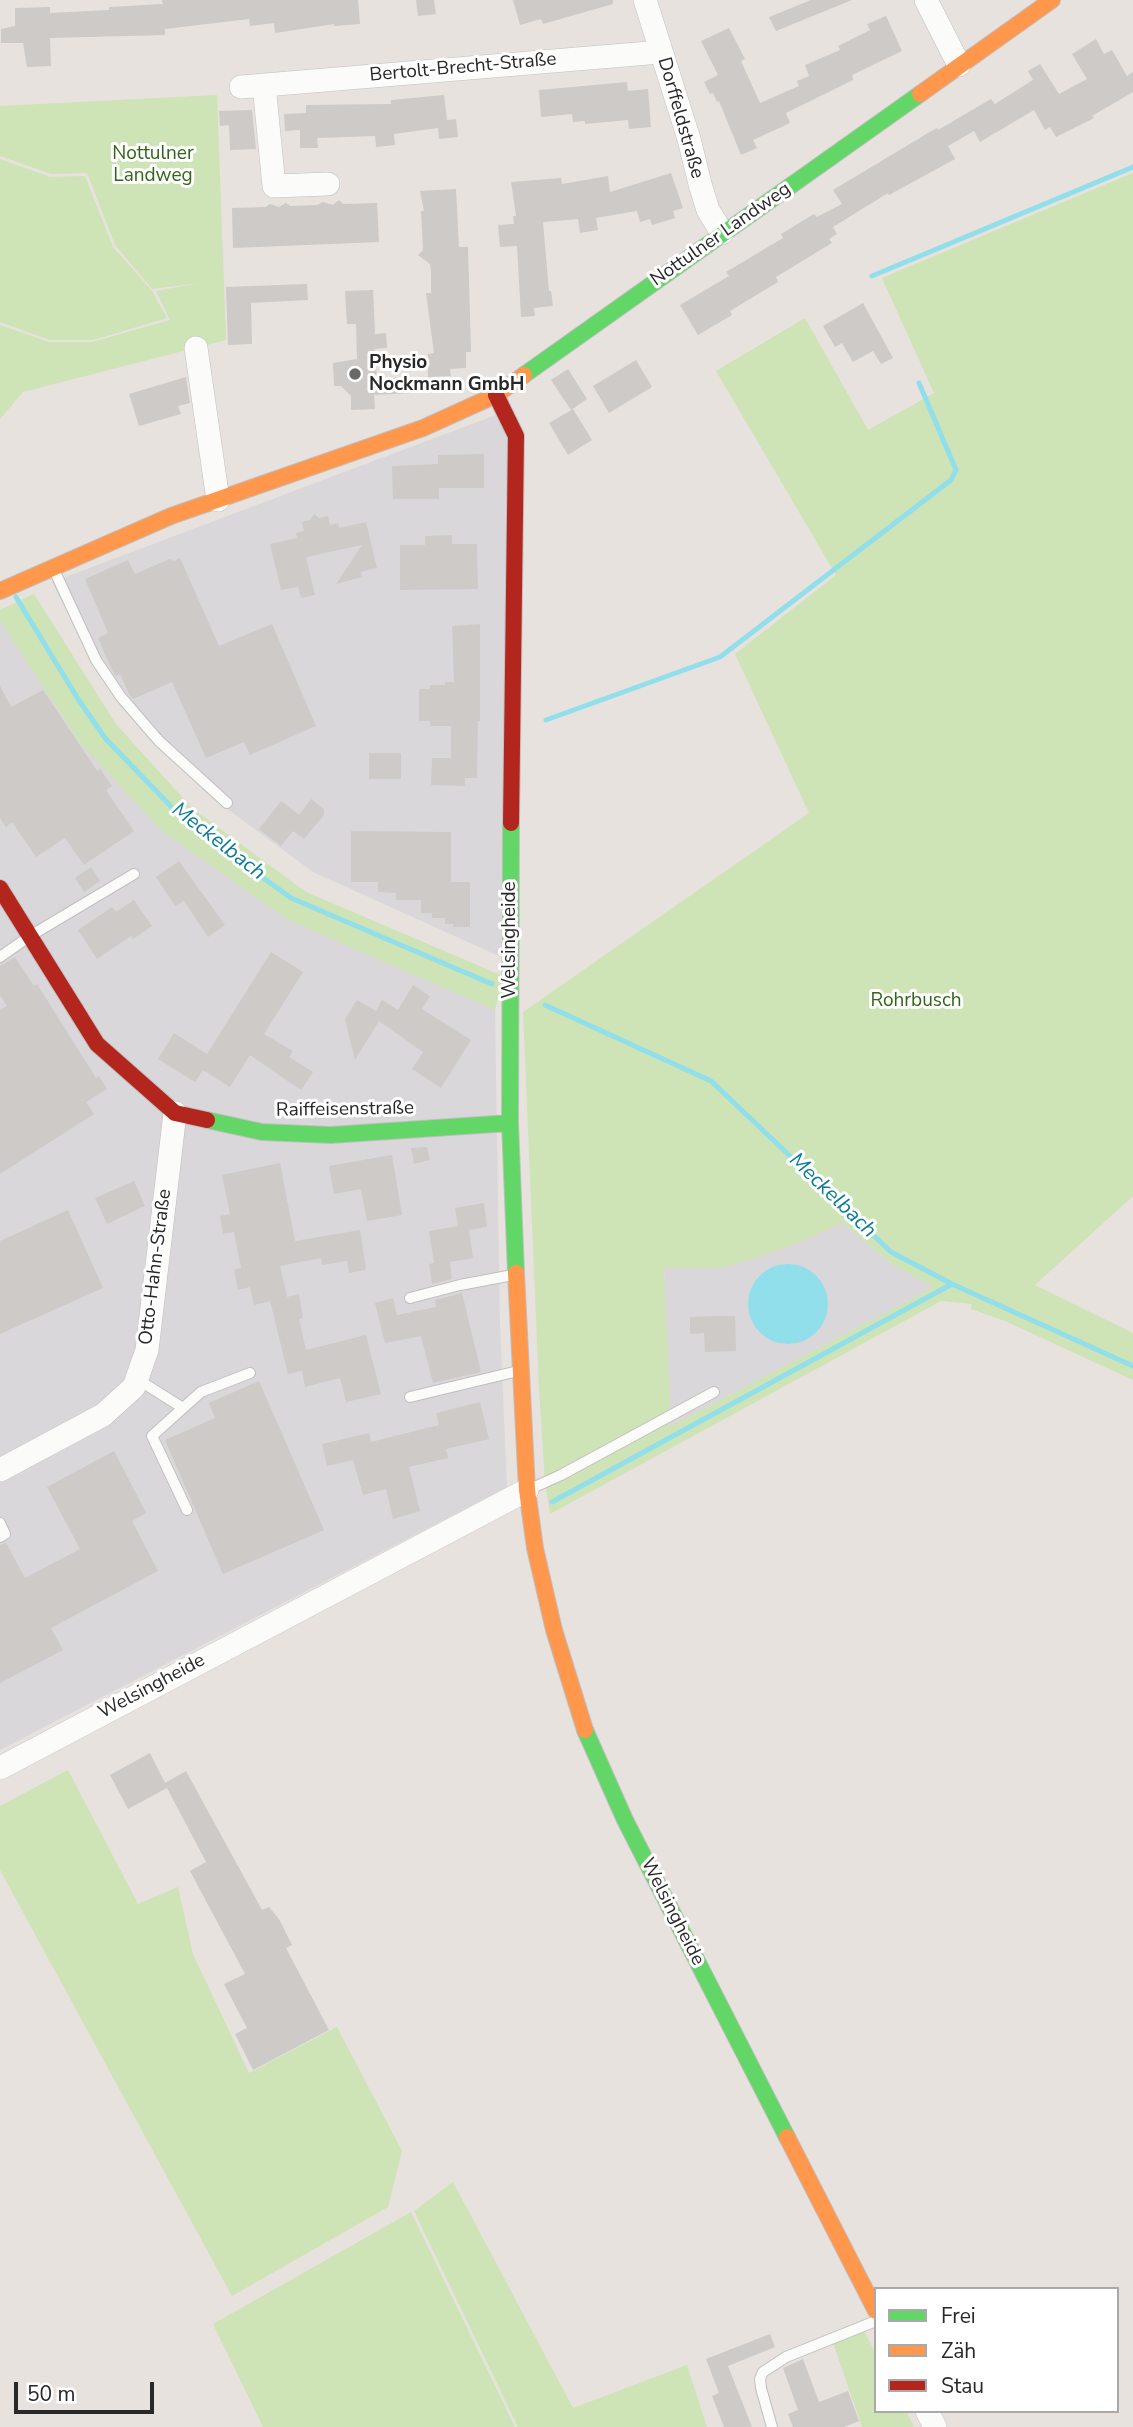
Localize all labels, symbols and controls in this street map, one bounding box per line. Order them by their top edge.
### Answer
street label: Bertolt-Brecht-Straße [369,48,557,88]
street label: Dorffeldstraße [652,55,708,181]
park label: Nottulner Landweg [112,143,194,187]
street label: Nottulner Landweg [647,178,795,292]
place label: Physio Nockmann GmbH [369,352,524,396]
marker: Physio Nockmann GmbH [347,366,363,382]
water label: Meckelbach [166,798,270,886]
street label: Welsingheide [499,881,521,999]
park label: Rohrbusch [870,990,962,1012]
street label: Raiffeisenstraße [276,1097,414,1123]
water label: Meckelbach [783,1148,881,1244]
street label: Otto-Hahn-Straße [135,1188,177,1346]
street label: Welsingheide [95,1649,209,1725]
street label: Welsingheide [635,1855,709,1969]
legend [874,2287,1119,2413]
text: Frei [941,2302,976,2330]
text: Zäh [941,2337,976,2365]
scale bar [18,2368,158,2412]
text: Stau [941,2372,984,2400]
text: 50 m [27,2380,76,2408]

